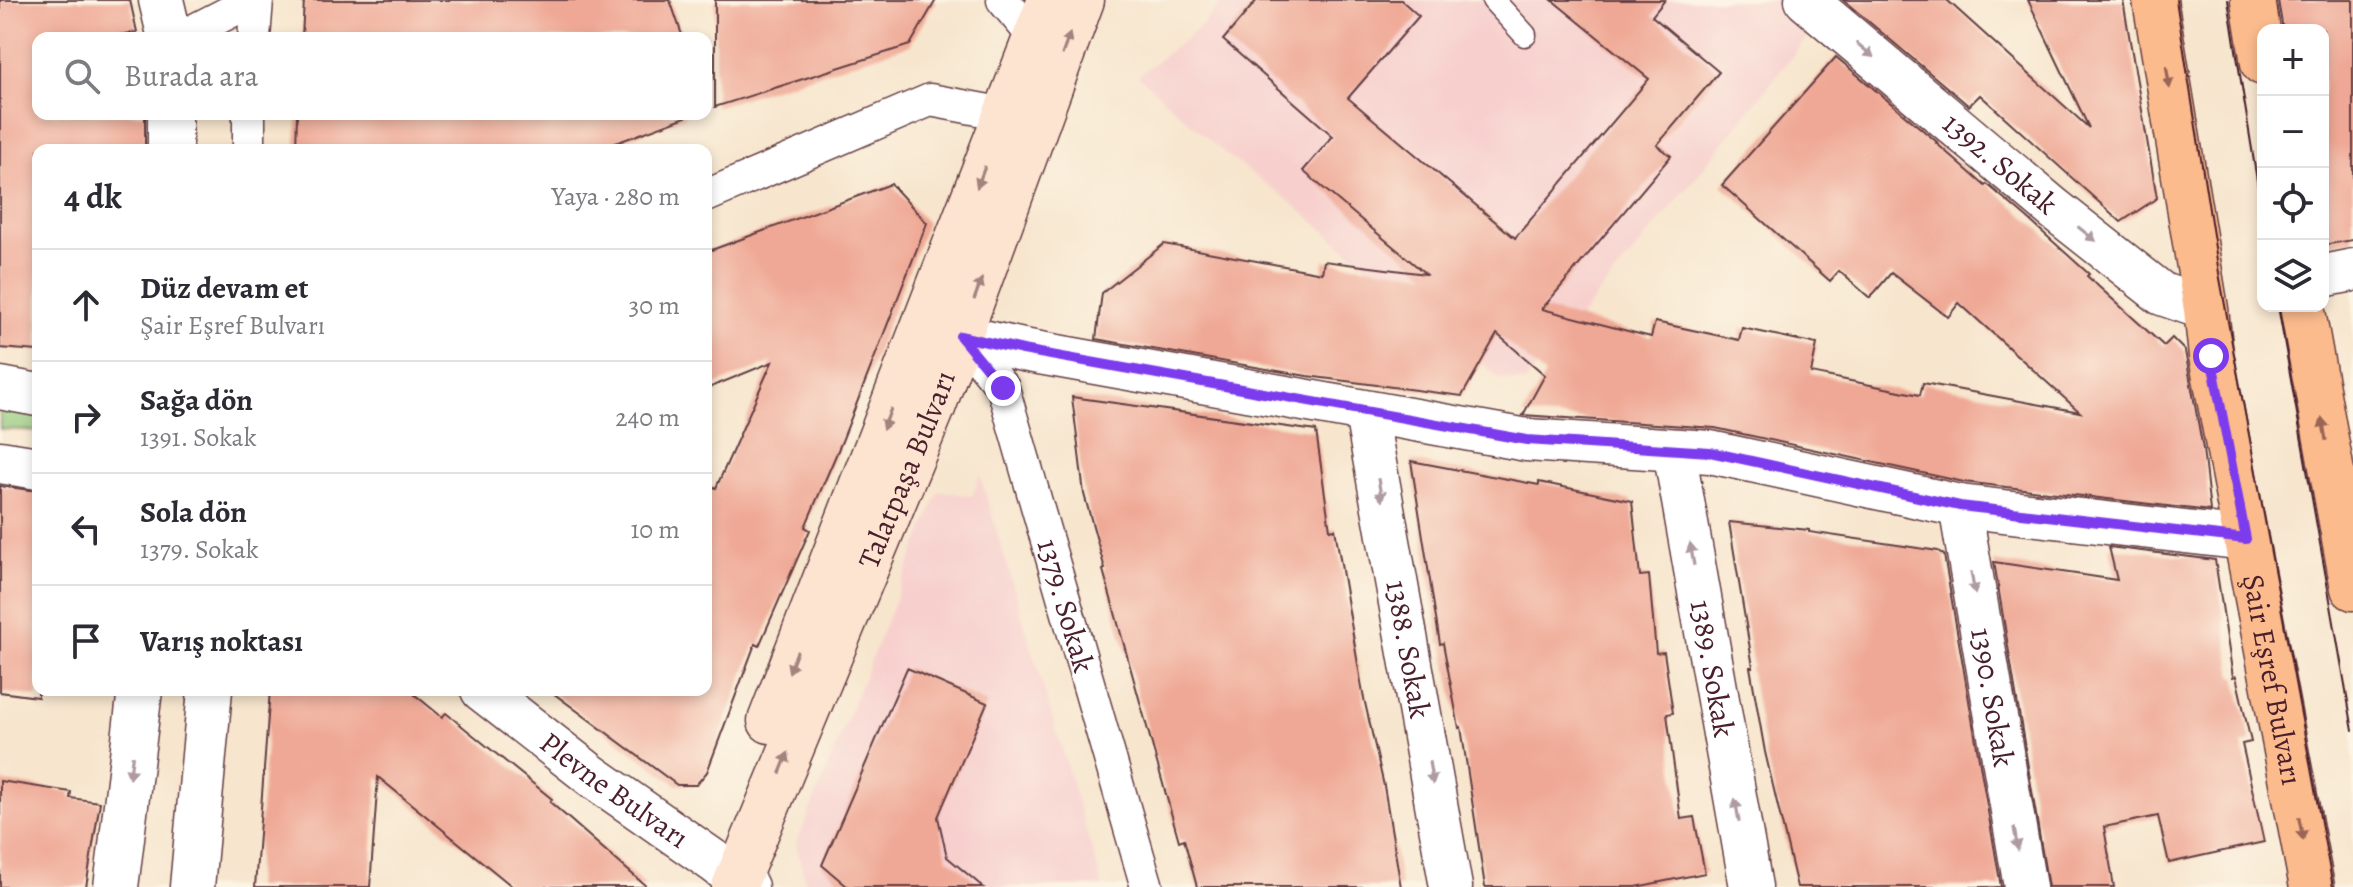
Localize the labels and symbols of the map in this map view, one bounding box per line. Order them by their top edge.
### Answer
one-way arrow [1060,32,1072,56]
one-way arrow [1855,41,1875,58]
one-way arrow [2162,65,2175,90]
street label: 1392. Sokak [1934,104,2066,224]
one-way arrow [974,165,987,189]
one-way arrow [2077,226,2097,242]
one-way arrow [972,277,984,301]
route start [2193,338,2229,374]
street label: Talatpaşa Bulvarı [848,365,965,574]
route end [985,370,1021,406]
one-way arrow [880,407,893,431]
one-way arrow [2318,416,2330,441]
one-way arrow [1375,477,1387,502]
street label: 1379. Sokak [1028,534,1104,677]
one-way arrow [1685,541,1697,566]
one-way arrow [1967,571,1980,596]
street label: Şair Eşref Bulvarı [2233,571,2312,789]
street label: 1388. Sokak [1376,577,1440,722]
street label: 1389. Sokak [1681,597,1744,741]
street label: 1390. Sokak [1961,625,2024,770]
one-way arrow [786,650,799,674]
street label: Plevne Bulvarı [532,723,697,858]
one-way arrow [778,751,791,775]
one-way arrow [124,755,137,780]
one-way arrow [1425,761,1437,786]
one-way arrow [1731,797,1743,822]
one-way arrow [2296,817,2308,842]
one-way arrow [2011,827,2023,852]

